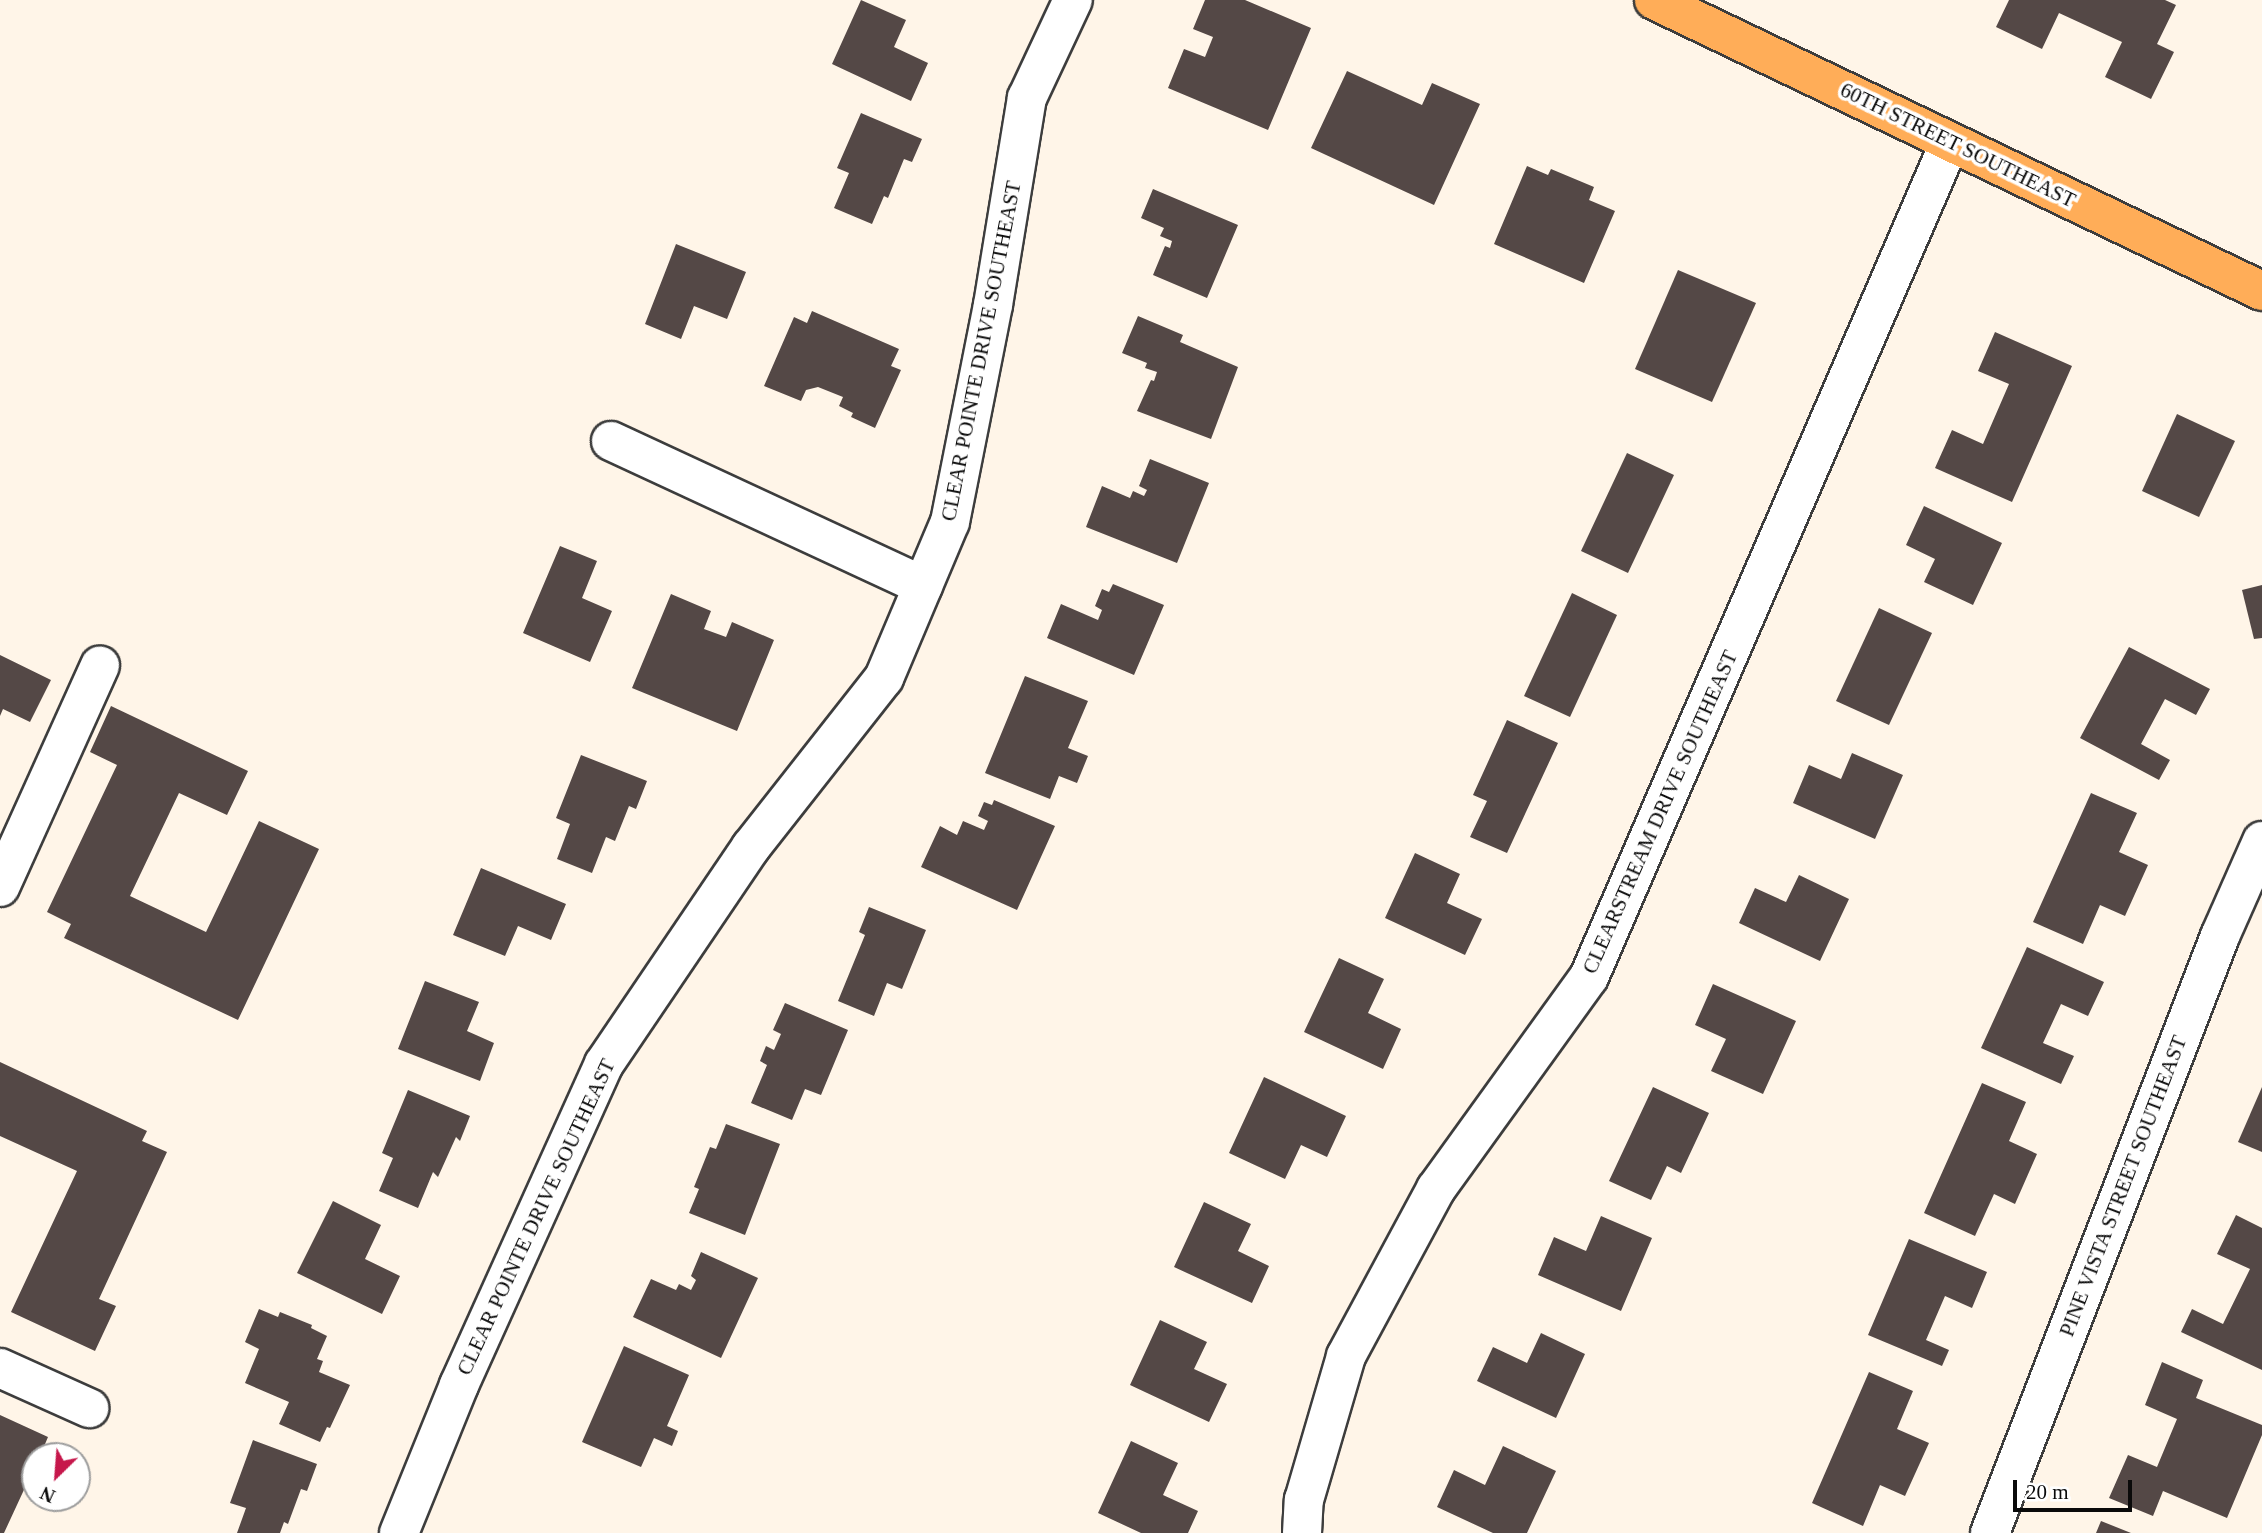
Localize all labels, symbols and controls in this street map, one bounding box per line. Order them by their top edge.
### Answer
street label: 60TH STREET SOUTHEAST [1836,77,2080,213]
street label: CLEAR POINTE DRIVE SOUTHEAST [936,179,1026,523]
street label: CLEARSTREAM DRIVE SOUTHEAST [1577,646,1743,978]
street label: PINE VISTA STREET SOUTHEAST [2054,1031,2192,1341]
street label: CLEAR POINTE DRIVE SOUTHEAST [451,1055,621,1379]
north arrow [21,1442,91,1512]
scale bar [2017,1466,2136,1510]
text: 20 m [2026,1480,2069,1504]
text: N [37,1482,58,1507]

